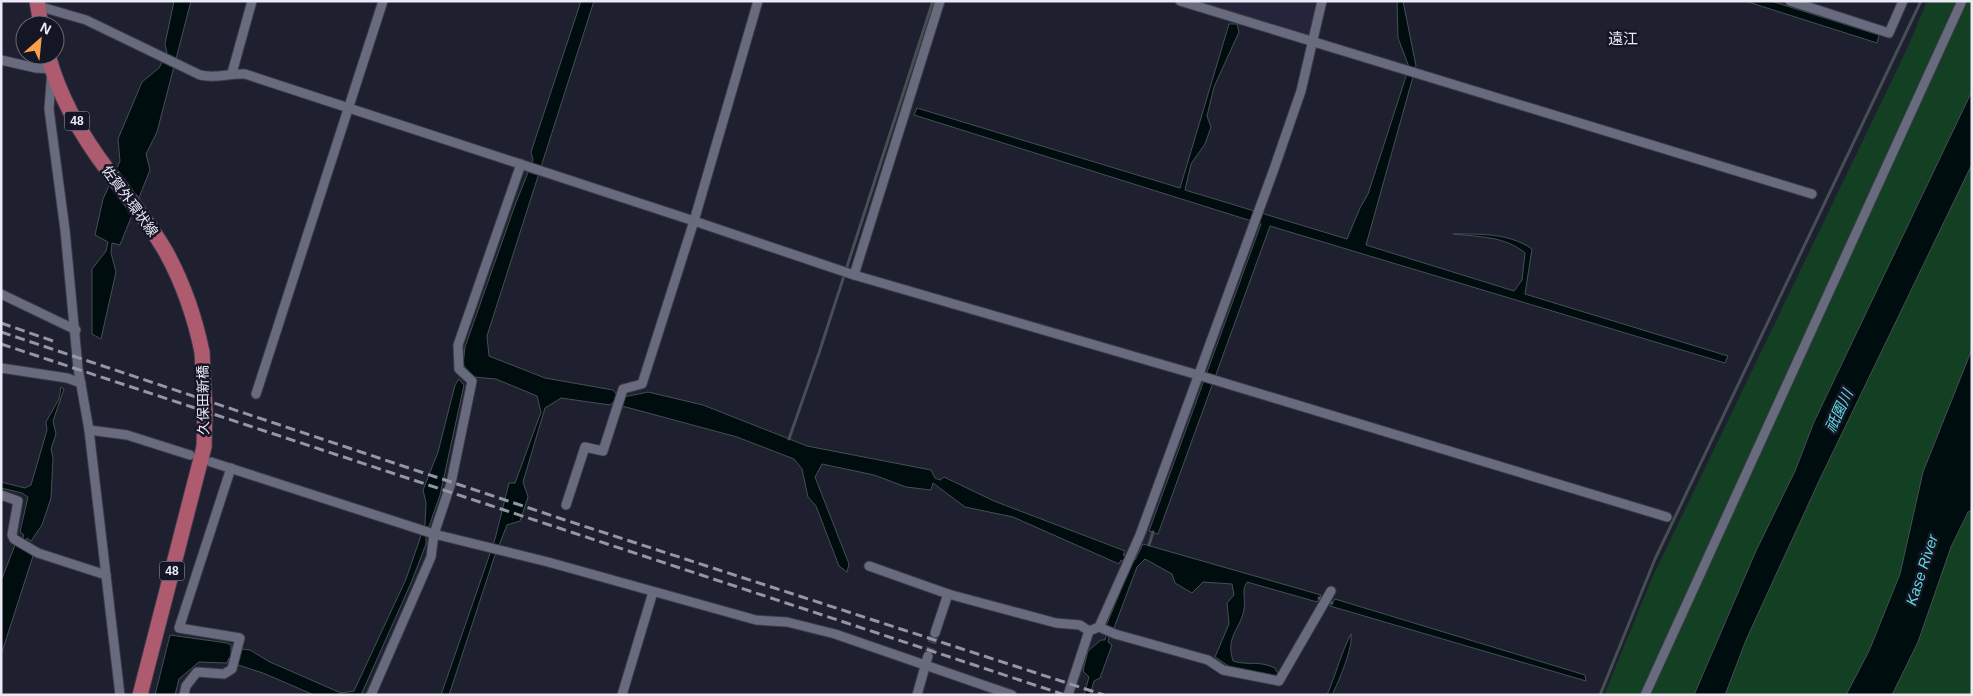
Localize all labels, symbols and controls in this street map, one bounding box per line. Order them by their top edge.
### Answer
north arrow [15,15,65,65]
text: N [38,19,54,38]
district label: 遠江 [1608,30,1638,47]
road number: 48 [64,112,90,130]
street label: 佐賀外環状線 [99,162,161,240]
street label: 久保田新橋 [194,365,212,435]
water label: 祇園川 [1821,385,1857,435]
water label: Kase River [1902,531,1941,607]
road number: 48 [160,562,184,580]

